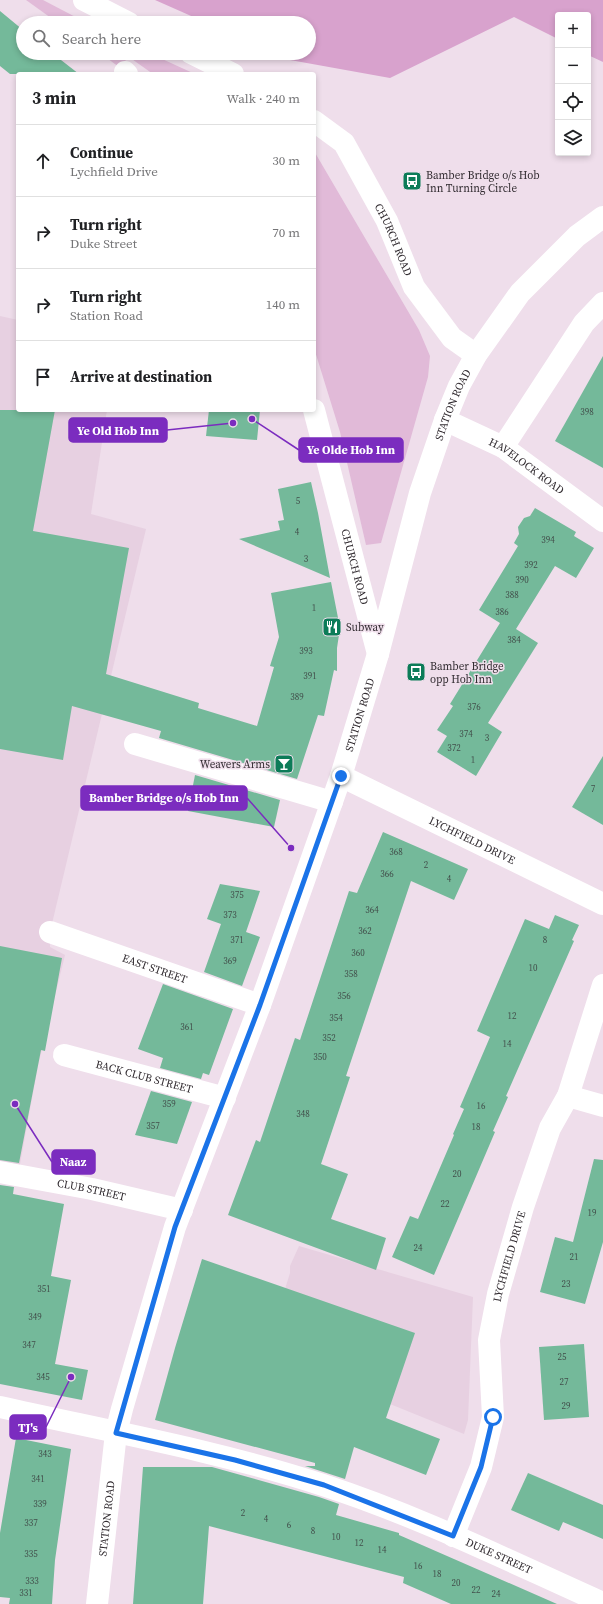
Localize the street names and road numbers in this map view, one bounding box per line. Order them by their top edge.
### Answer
street label: CHURCH ROAD [371,201,416,278]
street label: STATION ROAD [431,366,474,442]
street label: HAVELOCK ROAD [487,434,568,498]
street label: CHURCH ROAD [338,527,372,606]
street label: STATION ROAD [341,676,378,753]
street label: LYCHFIELD DRIVE [427,813,518,868]
street label: EAST STREET [120,950,190,987]
street label: BACK CLUB STREET [94,1056,195,1097]
street label: CLUB STREET [56,1175,127,1204]
street label: LYCHFIELD DRIVE [489,1209,529,1303]
street label: STATION ROAD [95,1480,118,1557]
street label: DUKE STREET [463,1534,535,1577]

